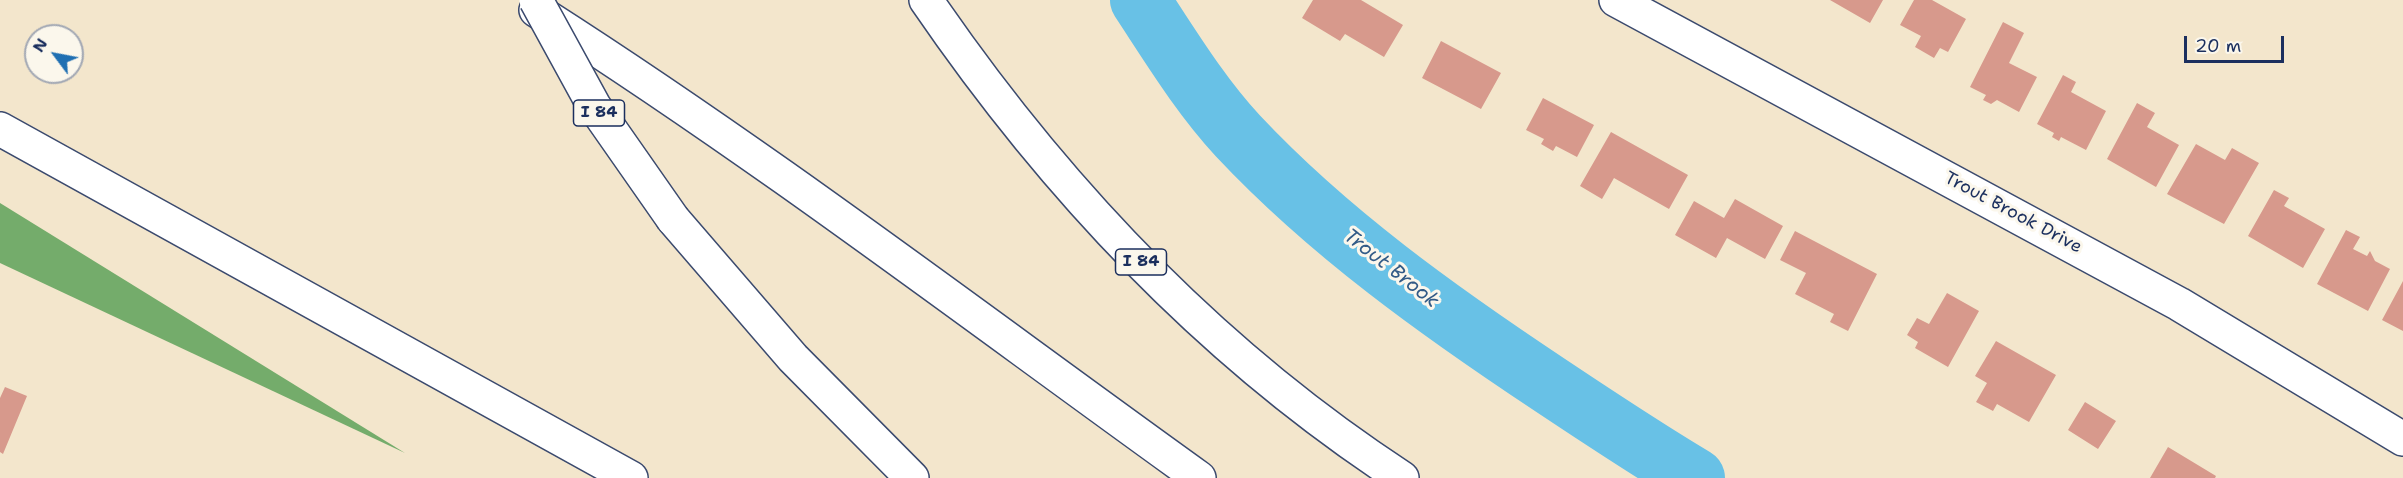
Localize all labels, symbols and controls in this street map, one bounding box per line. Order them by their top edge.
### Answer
north arrow [24,24,84,84]
scale bar [2187,24,2288,62]
text: N [28,34,52,56]
text: 20 m [2195,34,2241,58]
road number: I 84 [574,100,624,126]
street label: Trout Brook Drive [1940,168,2086,258]
water label: Trout Brook [1339,224,1443,314]
road number: I 84 [1116,249,1166,275]

